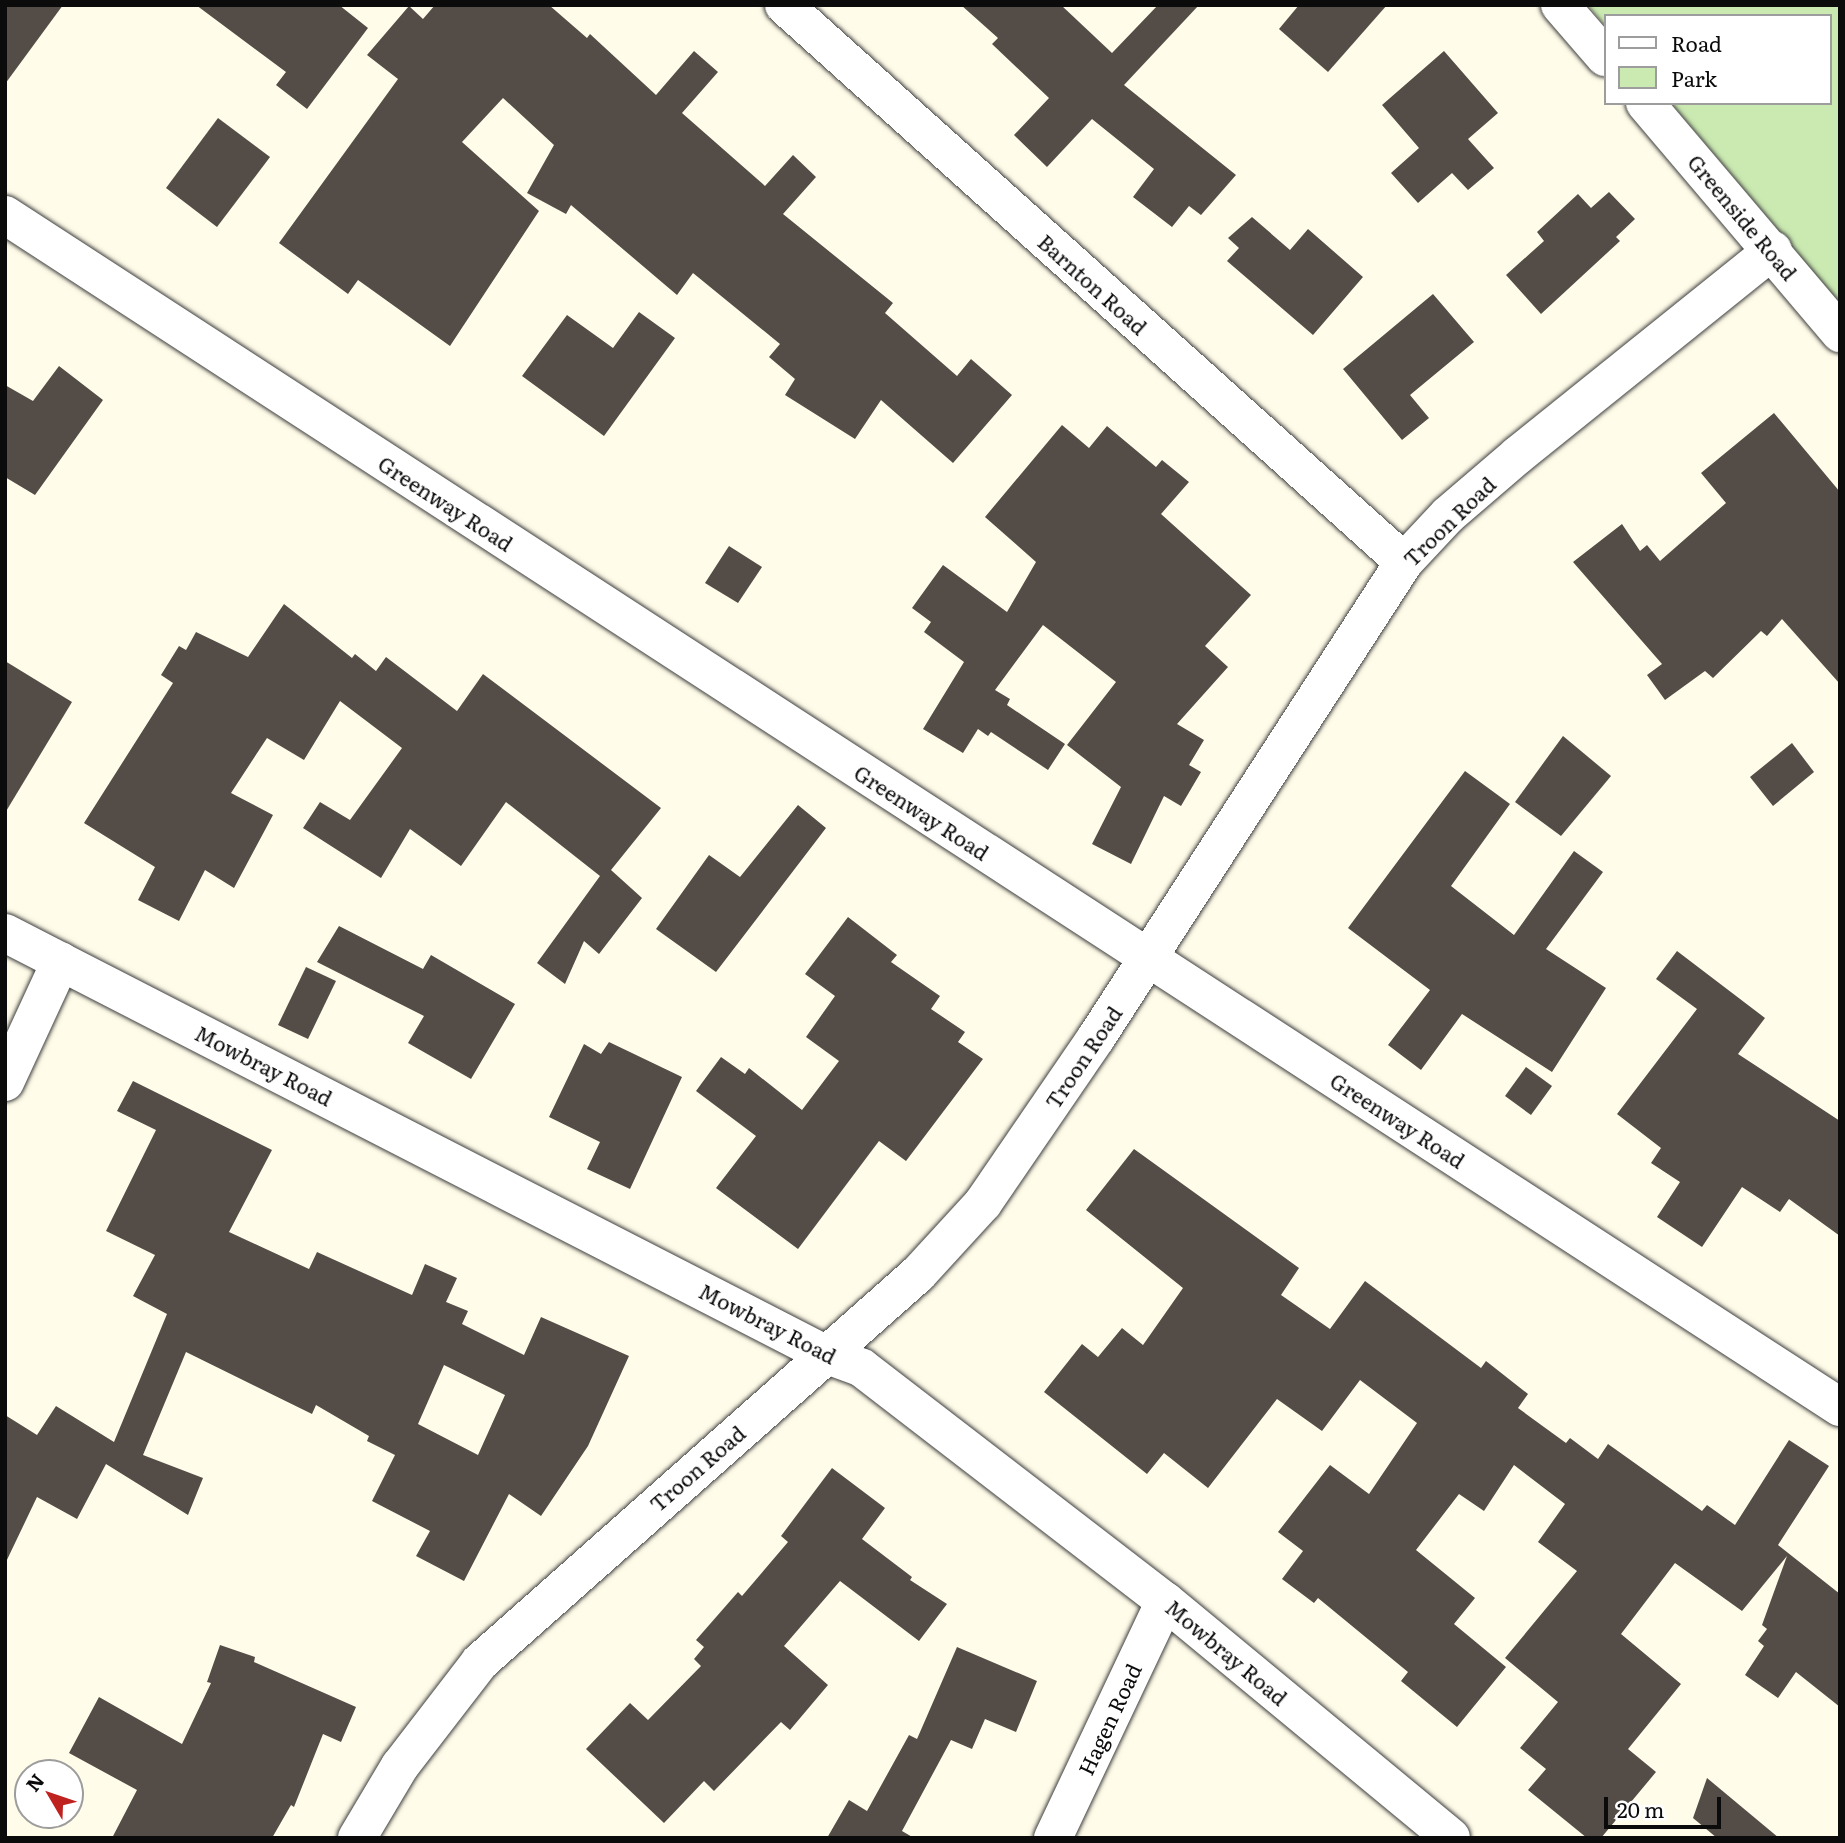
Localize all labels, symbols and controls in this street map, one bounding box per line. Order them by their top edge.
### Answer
legend [1604,14,1831,105]
text: Road [1671,27,1722,58]
text: Park [1671,62,1717,93]
street label: Greenside Road [1683,149,1803,285]
street label: Barnton Road [1033,229,1153,339]
street label: Greenway Road [374,450,518,556]
street label: Troon Road [1398,471,1500,571]
street label: Greenway Road [850,759,994,865]
street label: Troon Road [1040,1001,1126,1113]
street label: Mowbray Road [191,1020,337,1110]
street label: Greenway Road [1326,1067,1470,1173]
street label: Mowbray Road [695,1278,841,1368]
street label: Troon Road [644,1420,750,1516]
street label: Mowbray Road [1161,1594,1293,1710]
street label: Hagen Road [1072,1659,1146,1779]
north arrow [14,1759,84,1829]
text: N [18,1767,50,1797]
scale bar [1607,1784,1724,1828]
text: 20 m [1617,1793,1664,1824]

